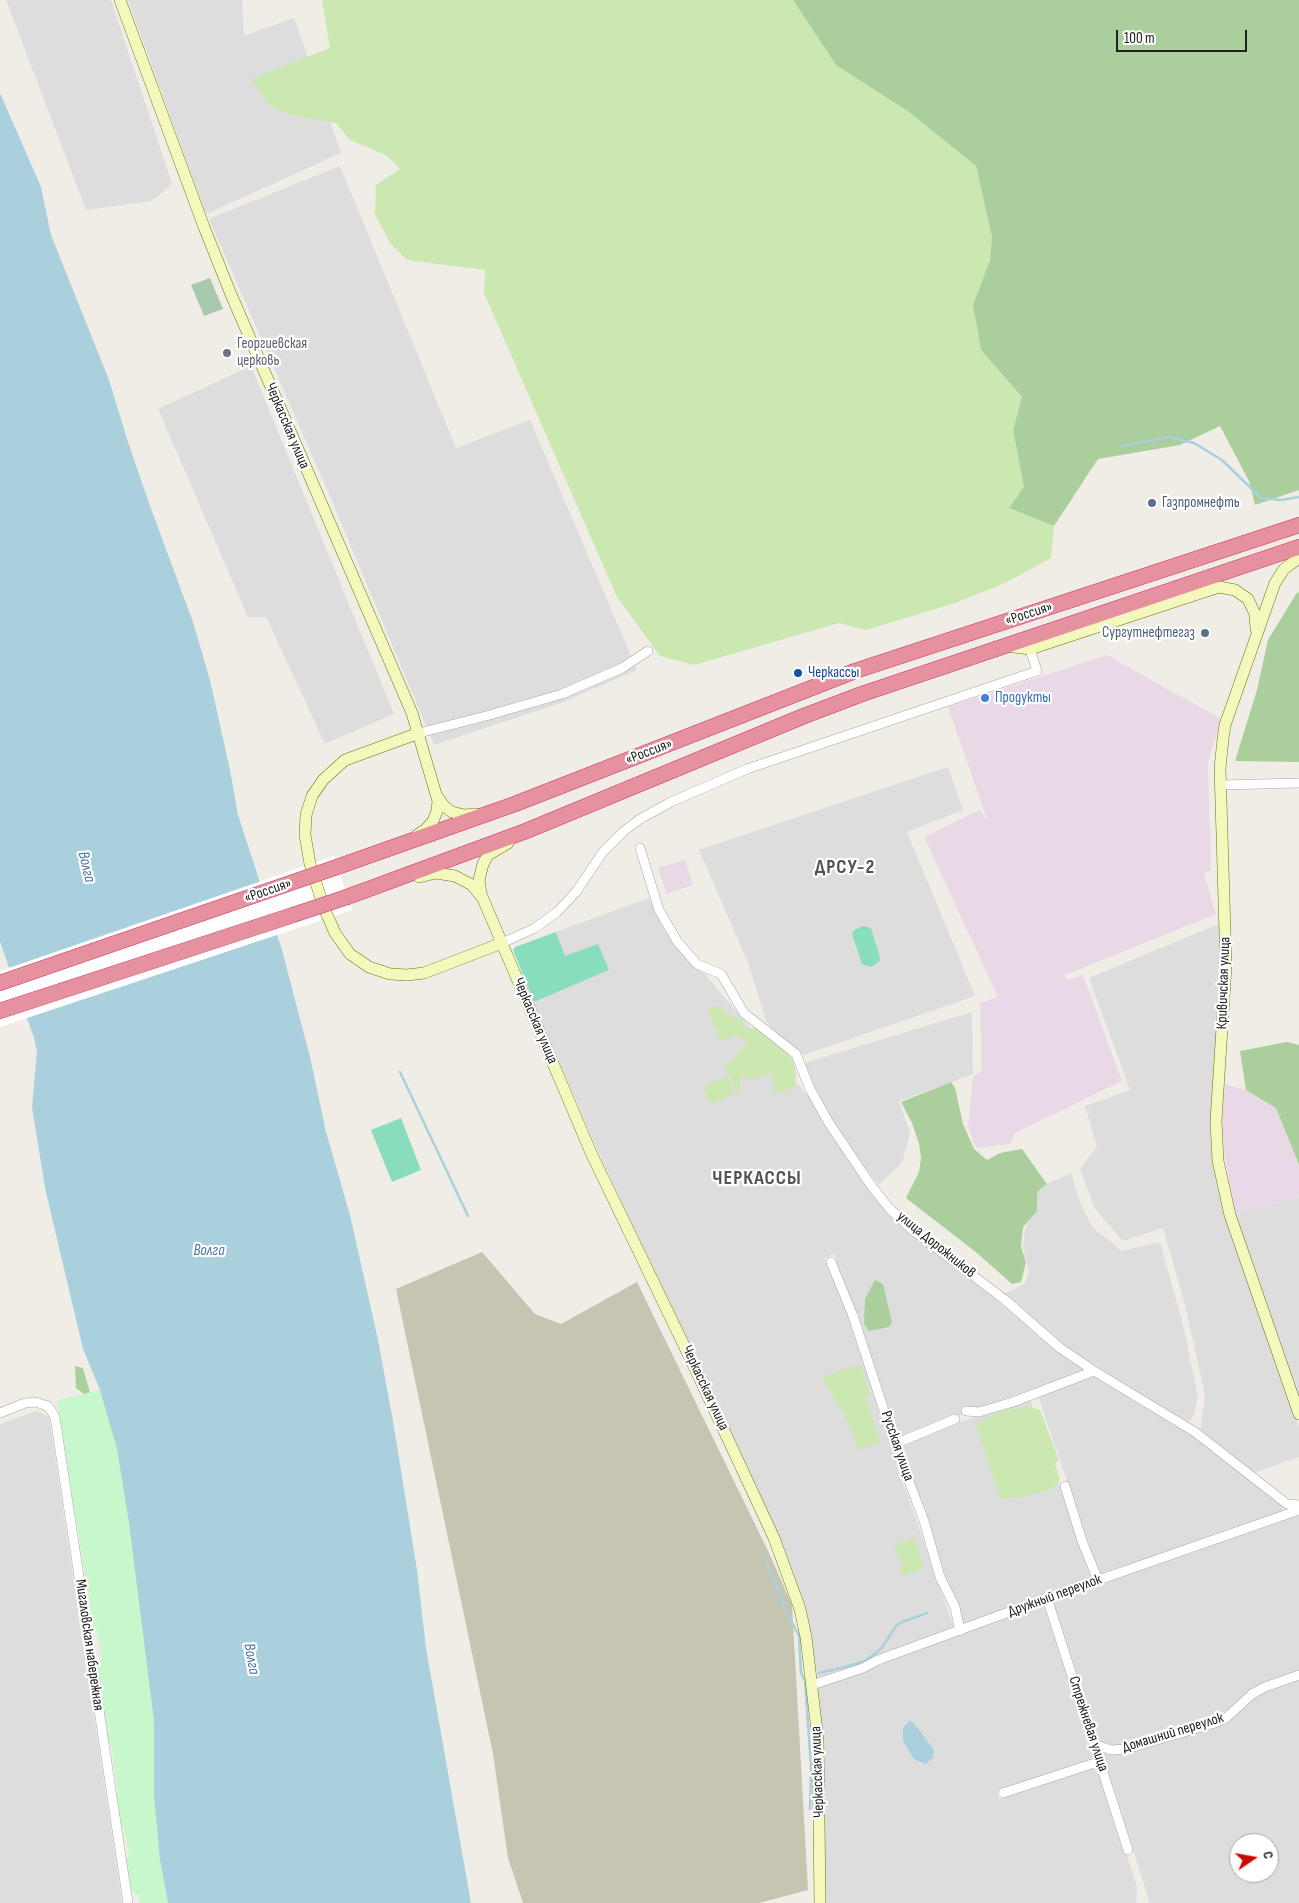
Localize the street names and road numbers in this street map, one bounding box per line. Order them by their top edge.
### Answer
street label: Черкасская улица [261,380,313,472]
street label: «Россия» [1003,598,1055,630]
street label: «Россия» [623,735,675,769]
street label: «Россия» [242,875,294,907]
street label: Кривичская улица [1213,936,1235,1030]
street label: Черкасская улица [509,975,561,1067]
street label: улица Дорожников [893,1208,979,1282]
street label: Черкасская улица [677,1343,733,1433]
street label: Русская улица [877,1409,917,1483]
street label: Дружный переулок [1006,1571,1104,1621]
street label: Мигаловская набережная [71,1578,107,1712]
street label: Стрежневая улица [1064,1674,1112,1774]
street label: Домашний переулок [1120,1709,1226,1757]
street label: Черкасская улица [807,1726,829,1818]

